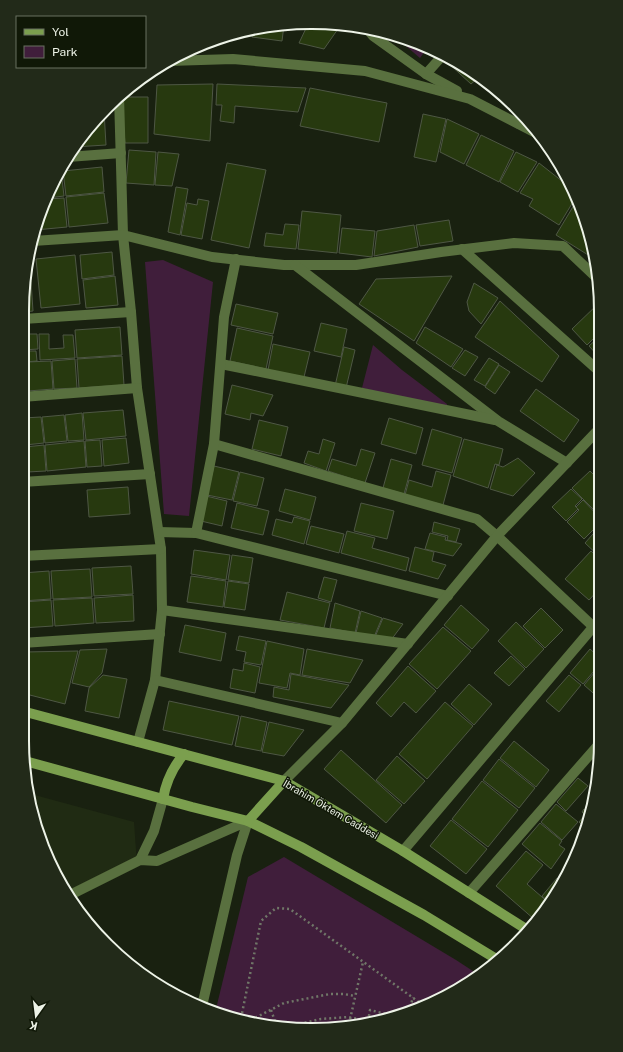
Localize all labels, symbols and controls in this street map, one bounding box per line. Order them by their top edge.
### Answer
legend [16,16,146,68]
text: Yol [52,25,69,39]
text: Park [52,45,78,59]
street label: İbrahim Öktem Caddesi [281,777,381,841]
north arrow [16,996,56,1036]
text: K [28,1019,39,1032]

